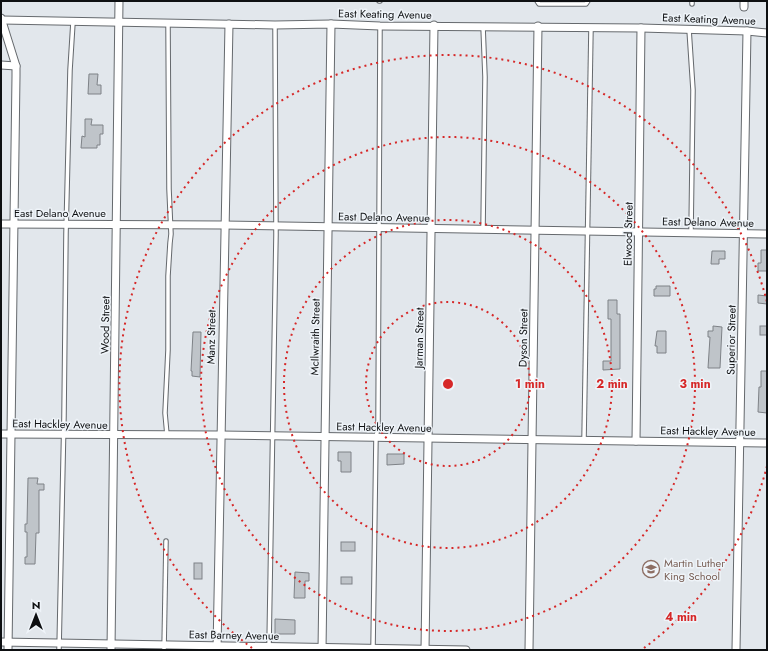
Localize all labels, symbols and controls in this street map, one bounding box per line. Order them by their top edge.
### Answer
street label: East Keating Avenue [338,5,432,23]
street label: East Keating Avenue [662,9,756,29]
street label: Elwood Street [619,202,637,266]
street label: East Delano Avenue [14,205,106,221]
street label: East Delano Avenue [338,208,430,226]
street label: East Delano Avenue [662,213,754,231]
street label: Wood Street [96,296,114,354]
street label: McIlwraith Street [306,298,324,376]
street label: Superior Street [722,305,740,375]
street label: Jarman Street [410,307,428,371]
street label: Dyson Street [514,308,532,367]
street label: Manz Street [203,309,219,364]
text: 1 min [515,375,545,393]
text: 2 min [596,375,628,393]
text: 3 min [679,375,711,393]
centre of rings [441,377,455,391]
street label: East Hackley Avenue [12,415,108,433]
street label: East Hackley Avenue [336,418,432,436]
street label: East Hackley Avenue [660,422,756,440]
place label: Martin Luther King School [664,555,725,584]
school or university icon: Martin Luther King School [641,559,661,579]
north arrow [16,595,56,635]
text: N [32,597,40,613]
text: 4 min [665,608,697,626]
street label: East Barney Avenue [189,626,280,644]

